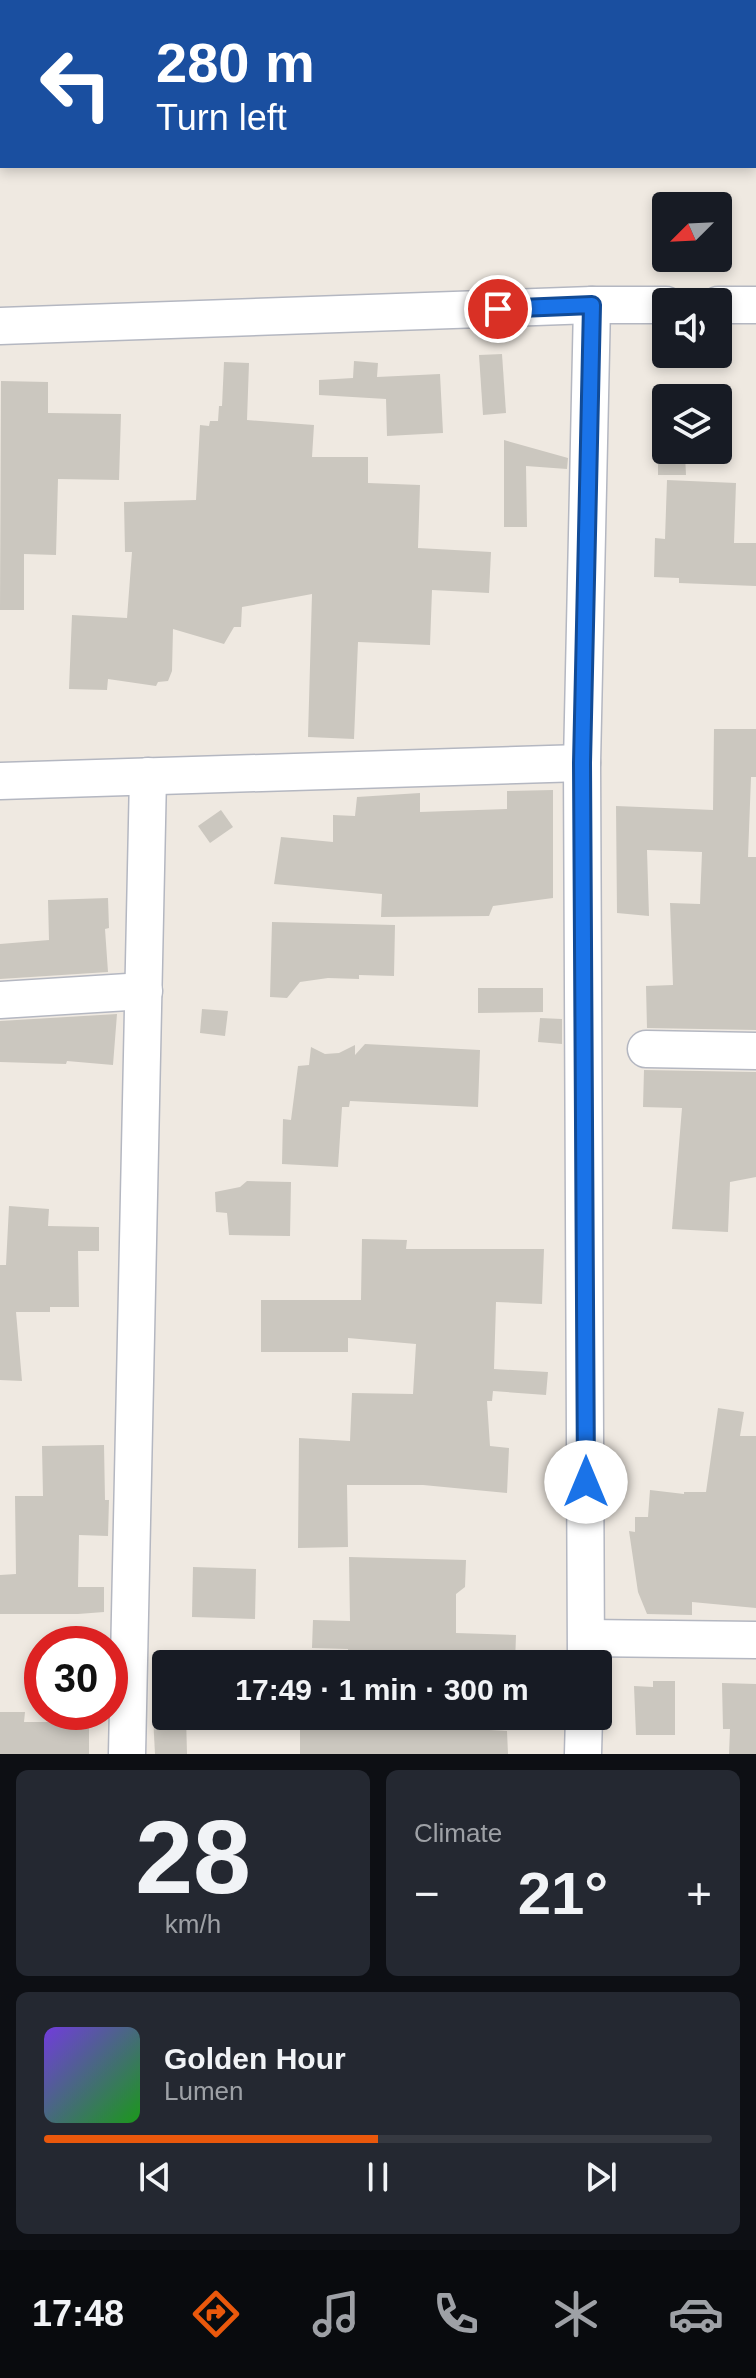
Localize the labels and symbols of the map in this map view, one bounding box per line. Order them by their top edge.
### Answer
north arrow [652,192,732,272]
pin [464,275,532,343]
position arrow [544,1440,628,1524]
speed limit sign: 30 [24,1626,128,1730]

